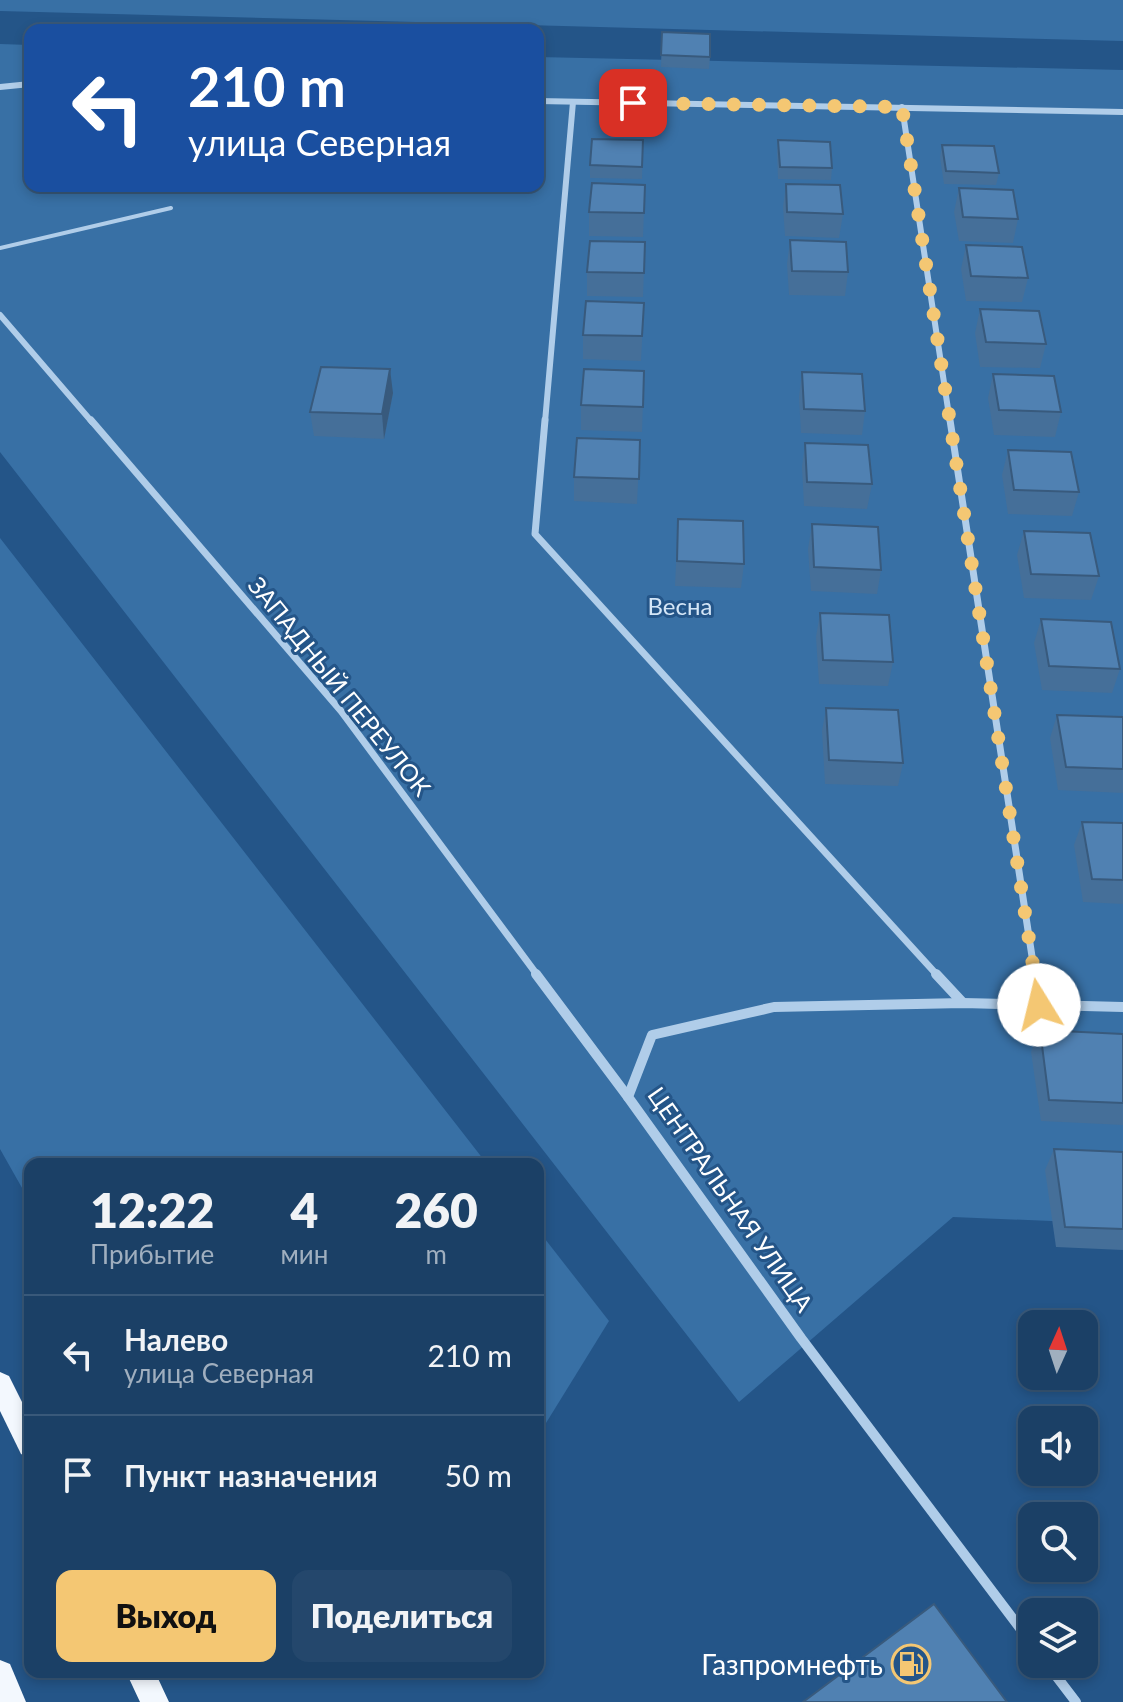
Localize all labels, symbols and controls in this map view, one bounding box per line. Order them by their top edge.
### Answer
text: 210 m [188,52,346,119]
icon: left [56,56,160,160]
pin [599,69,667,137]
icon: arrive [611,81,655,125]
text: улица Северная [188,120,451,164]
street label: ЗАПАДНЫЙ ПЕРЕУЛОК [243,571,437,801]
park label: Весна [648,591,712,620]
position arrow [997,963,1081,1047]
street label: ЦЕНТРАЛЬНАЯ УЛИЦА [642,1081,820,1318]
text: 12:22 [90,1181,214,1238]
text: 4 [290,1181,318,1238]
text: 260 [394,1181,478,1238]
text: Прибытие [90,1238,214,1270]
text: мин [280,1238,328,1270]
text: m [425,1238,447,1270]
north arrow [1018,1310,1098,1390]
map controls [1018,1310,1098,1678]
text: Налево [124,1321,228,1357]
icon: left [56,1333,100,1377]
text: 210 m [427,1337,512,1373]
text: улица Северная [124,1357,314,1389]
button: sound [1018,1406,1098,1486]
icon: arrive [56,1453,100,1497]
text: Пункт назначения [124,1457,378,1493]
text: 50 m [445,1457,512,1493]
button: search [1018,1502,1098,1582]
button: Выход [56,1570,276,1662]
button: Поделиться [292,1570,512,1662]
button: layers [1018,1598,1098,1678]
fuel station icon: Газпромнефть [890,1643,932,1685]
place label: Газпромнефть [701,1647,883,1681]

